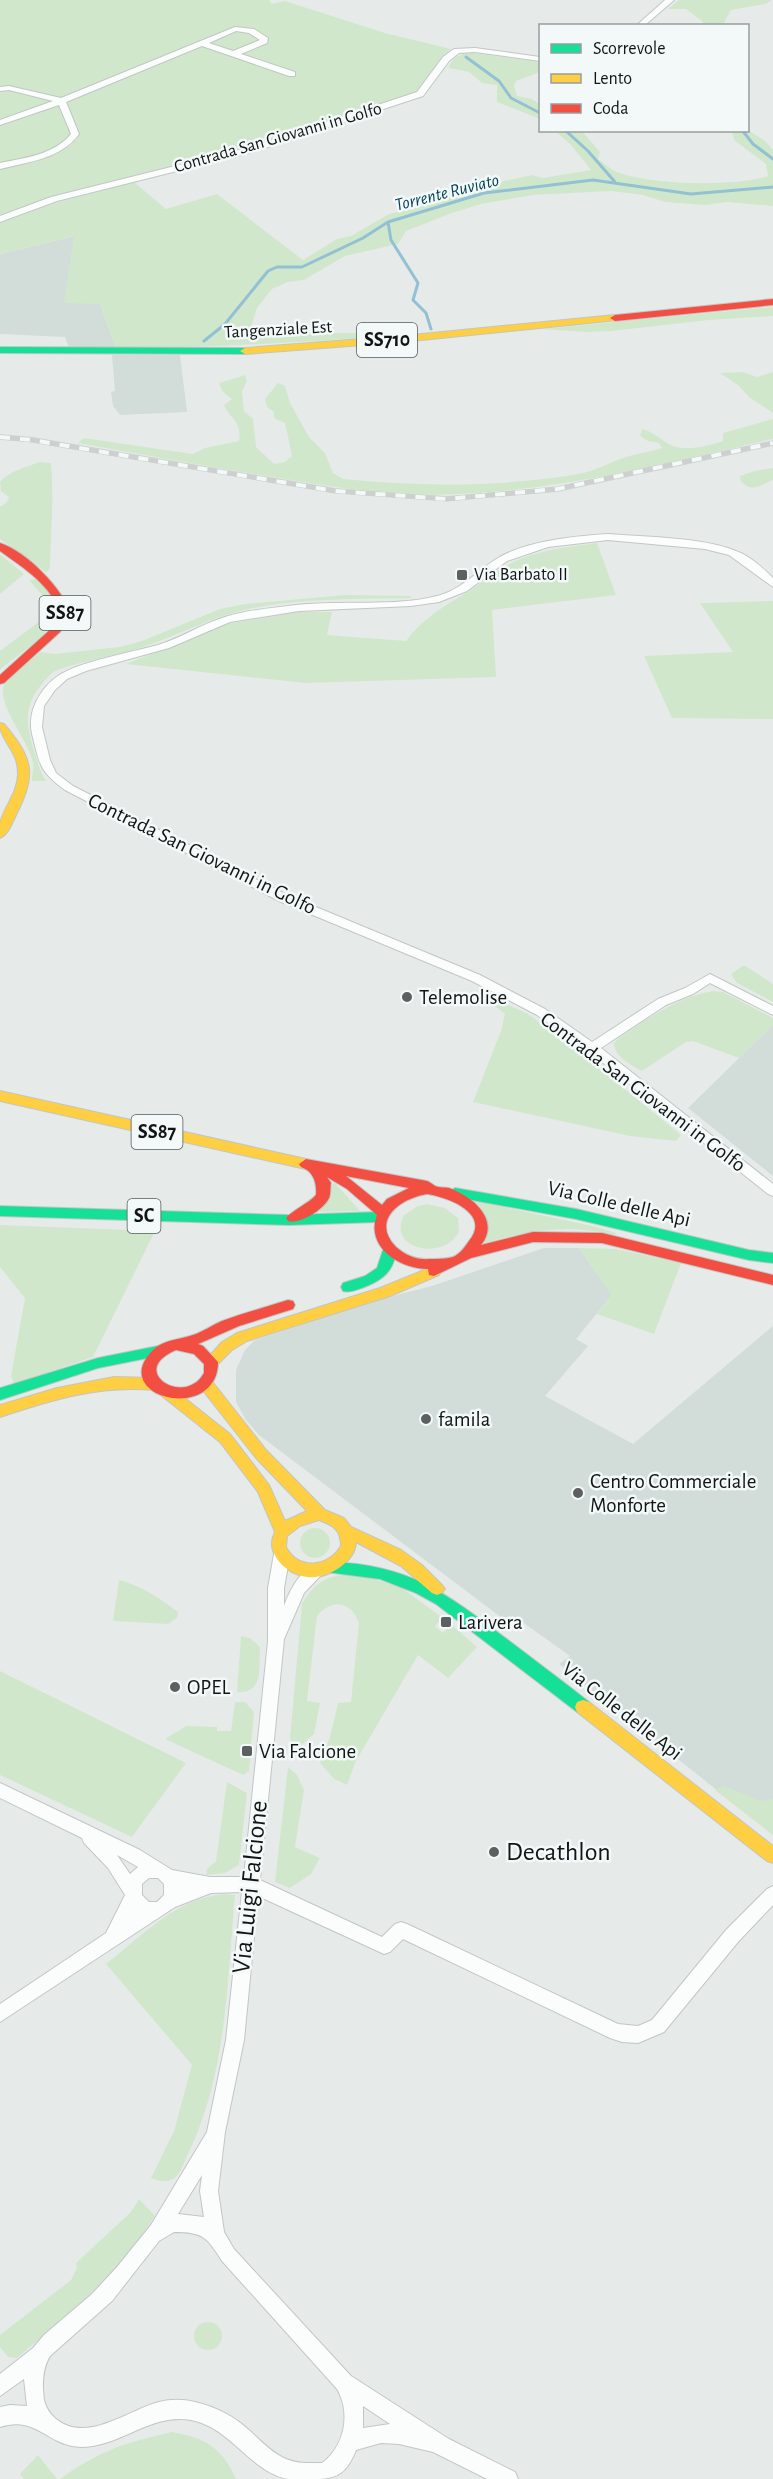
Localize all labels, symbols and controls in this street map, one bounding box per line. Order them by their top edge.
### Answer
legend [539,24,749,132]
text: Scorrevole [593,40,666,58]
text: Lento [593,70,632,88]
street label: Contrada San Giovanni in Golfo [172,100,384,176]
text: Coda [593,100,628,118]
water label: Torrente Ruviato [393,171,501,215]
street label: Tangenziale Est [223,318,333,342]
road number: SS710 [357,323,417,357]
place label: Via Barbato II [474,566,568,584]
marker: Via Barbato II [455,568,469,582]
road number: SS87 [40,596,90,630]
street label: Contrada San Giovanni in Golfo [85,790,319,918]
place label: Telemolise [419,987,507,1008]
marker: Telemolise [400,990,414,1004]
street label: Contrada San Giovanni in Golfo [537,1008,749,1176]
road number: SS87 [132,1115,182,1149]
street label: Via Colle delle Api [546,1177,692,1231]
road number: SC [128,1199,160,1233]
place label: famila [438,1409,491,1430]
marker: famila [419,1412,433,1426]
place label: Centro Commerciale Monforte [590,1471,756,1516]
marker: Centro Commerciale Monforte [571,1486,585,1500]
place label: Larivera [458,1612,523,1633]
marker: Larivera [439,1615,453,1629]
street label: Via Colle delle Api [558,1658,686,1764]
place label: OPEL [187,1677,230,1698]
marker: OPEL [168,1680,182,1694]
place label: Via Falcione [259,1741,356,1762]
marker: Via Falcione [240,1744,254,1758]
street label: Via Luigi Falcione [228,1799,272,1975]
place label: Decathlon [506,1839,611,1865]
marker: Decathlon [487,1845,501,1859]

